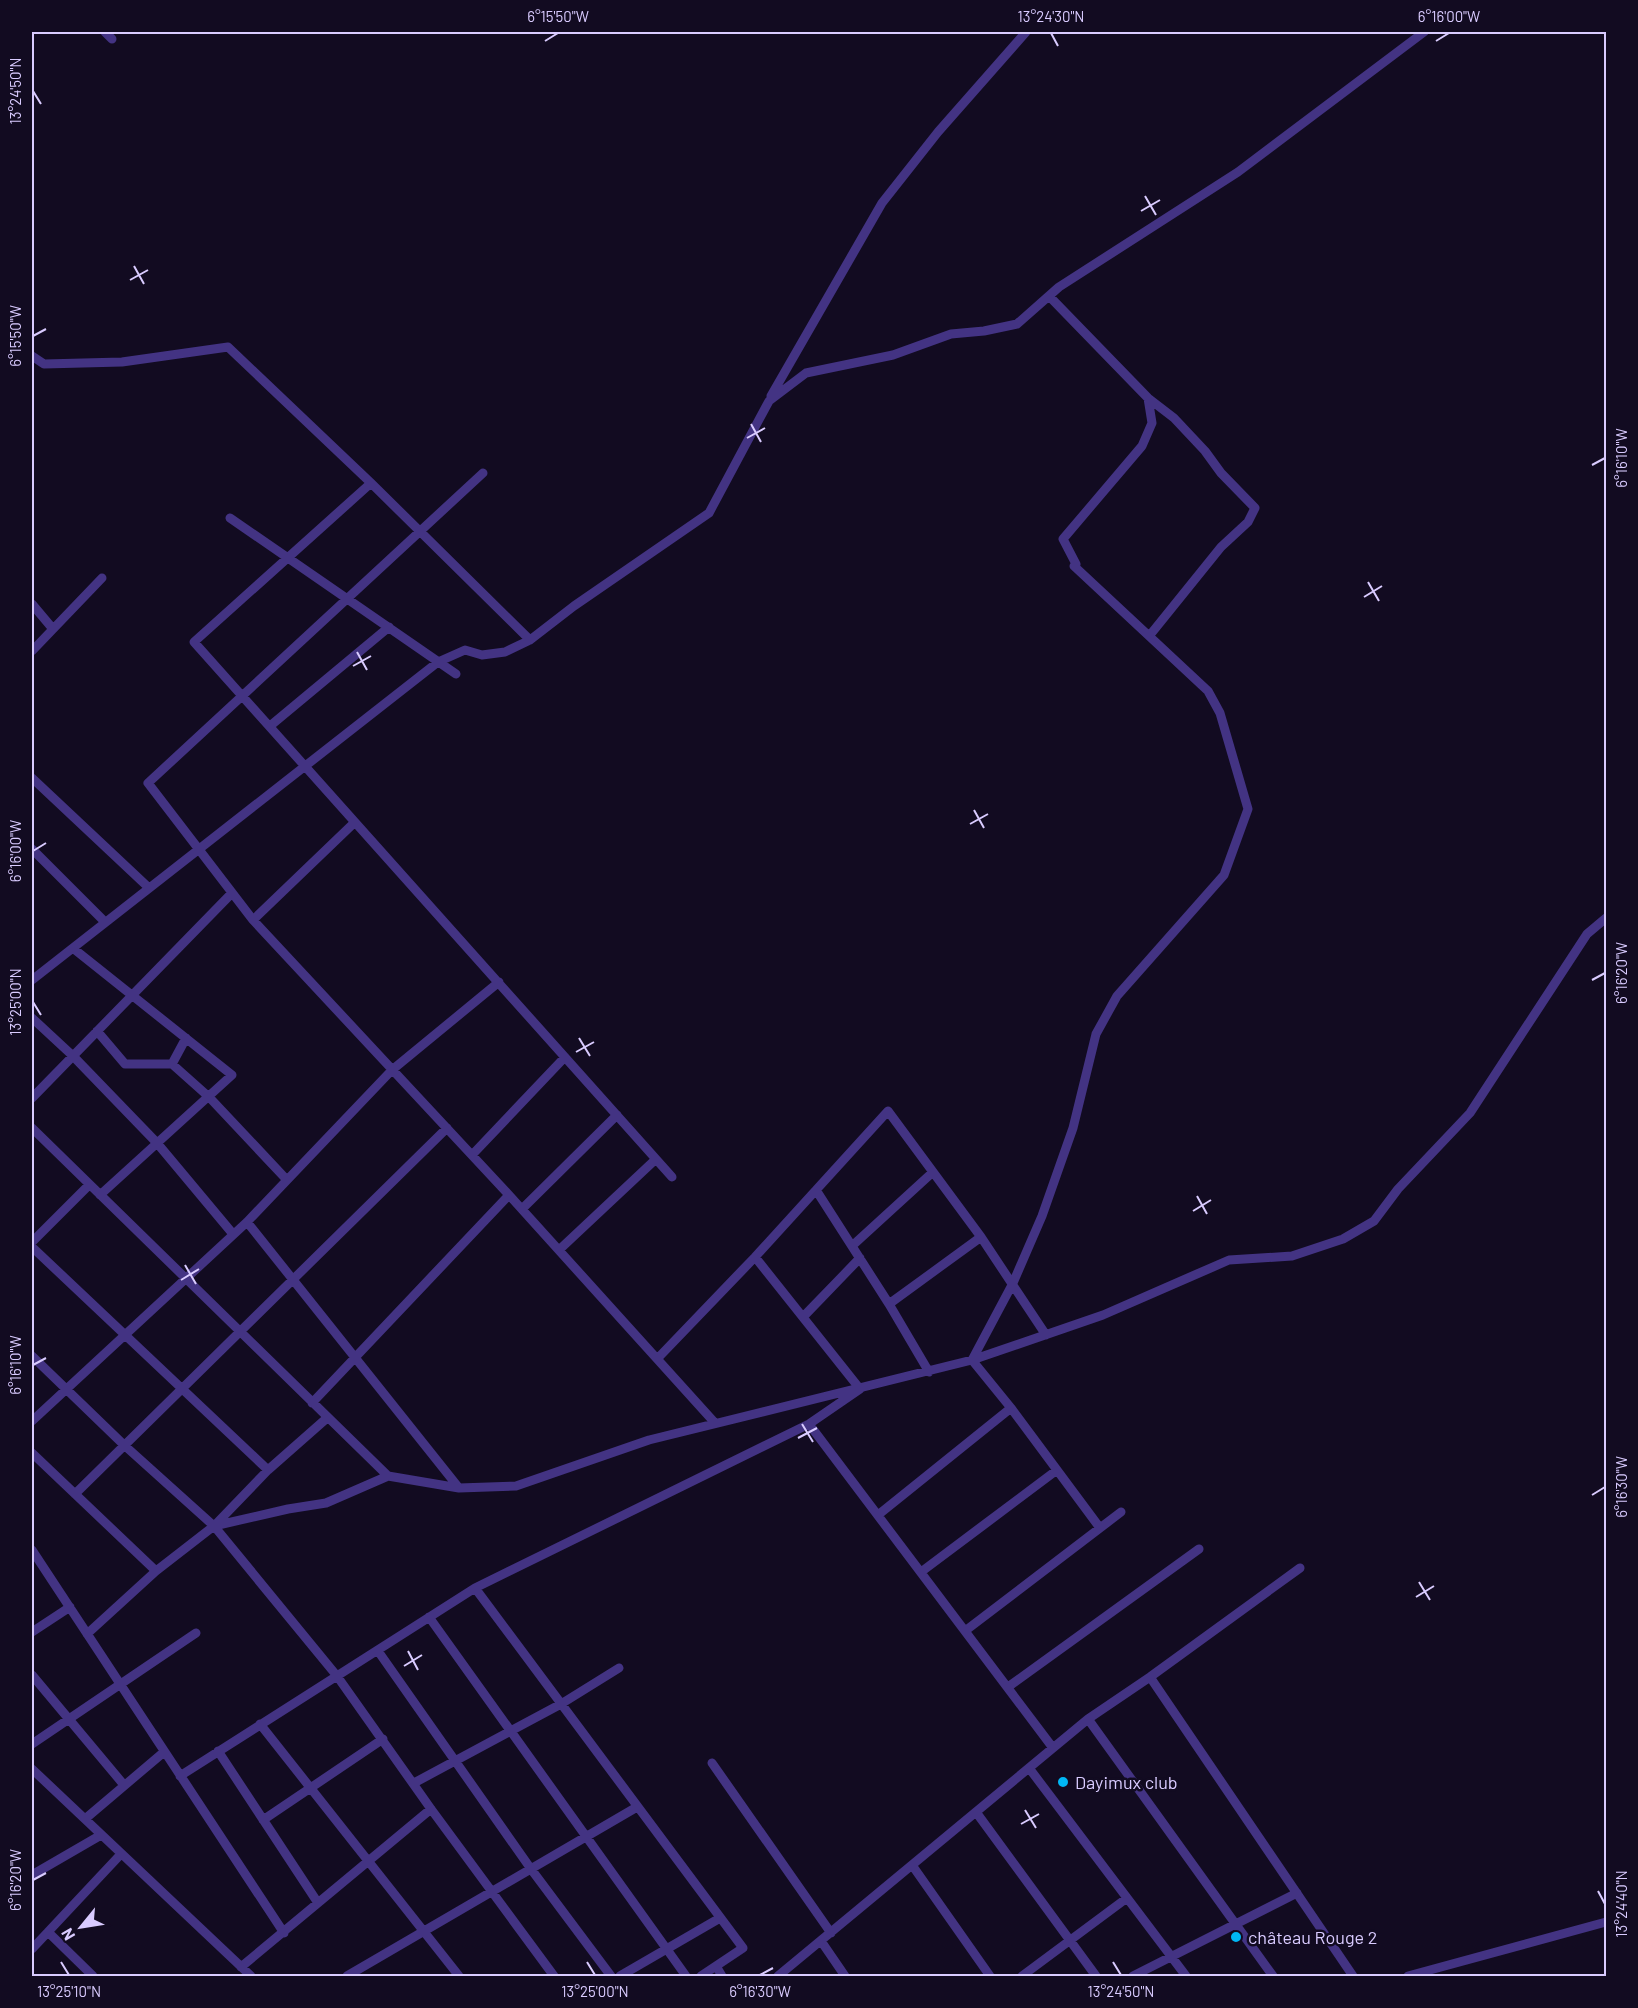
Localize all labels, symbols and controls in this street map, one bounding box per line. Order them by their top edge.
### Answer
text: 6°15'50"W [527,7,589,25]
text: 13°24'30"N [1017,7,1085,25]
text: 6°16'00"W [1418,7,1480,25]
text: 13°24'50"N [6,57,24,125]
text: 6°15'50"W [6,305,24,367]
text: 6°16'10"W [1612,428,1630,488]
text: 6°16'00"W [6,820,24,882]
text: 6°16'20"W [1612,942,1630,1004]
text: 13°25'00"N [6,968,24,1036]
text: 6°16'10"W [6,1335,24,1395]
text: 6°16'30"W [1612,1456,1630,1518]
place label: Dayimux club [1075,1771,1178,1793]
marker: Dayimux club [1056,1775,1070,1789]
text: 6°16'20"W [6,1849,24,1911]
text: 13°24'40"N [1612,1870,1630,1938]
north arrow [51,1897,111,1957]
text: N [57,1925,78,1944]
place label: château Rouge 2 [1248,1926,1377,1948]
marker: château Rouge 2 [1229,1930,1243,1944]
text: 13°25'10"N [37,1982,101,2000]
text: 13°25'00"N [561,1982,629,2000]
text: 6°16'30"W [729,1982,791,2000]
text: 13°24'50"N [1087,1982,1155,2000]

